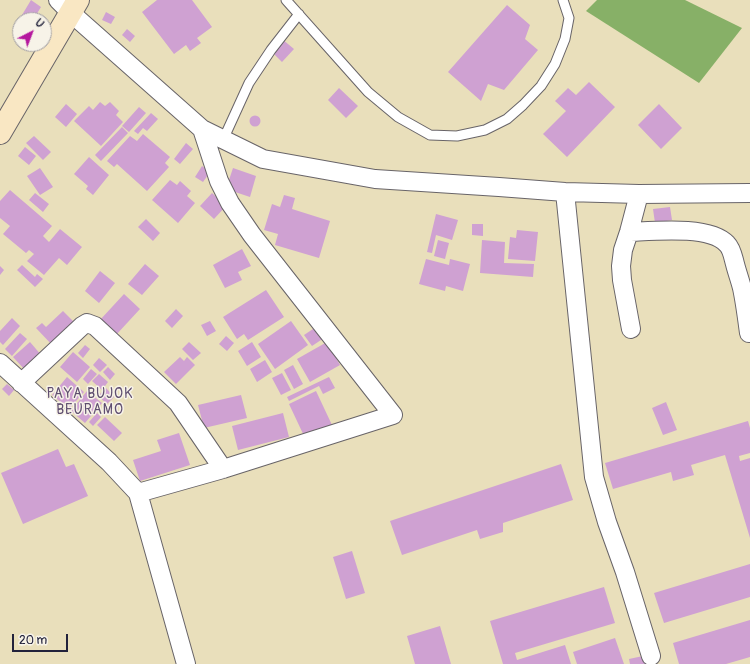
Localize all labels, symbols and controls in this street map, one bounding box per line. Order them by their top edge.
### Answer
north arrow [12,12,52,52]
text: U [33,16,47,31]
district label: PAYA BUJOK BEURAMO [47,386,133,418]
scale bar [14,626,70,652]
text: 20 m [19,633,47,648]

